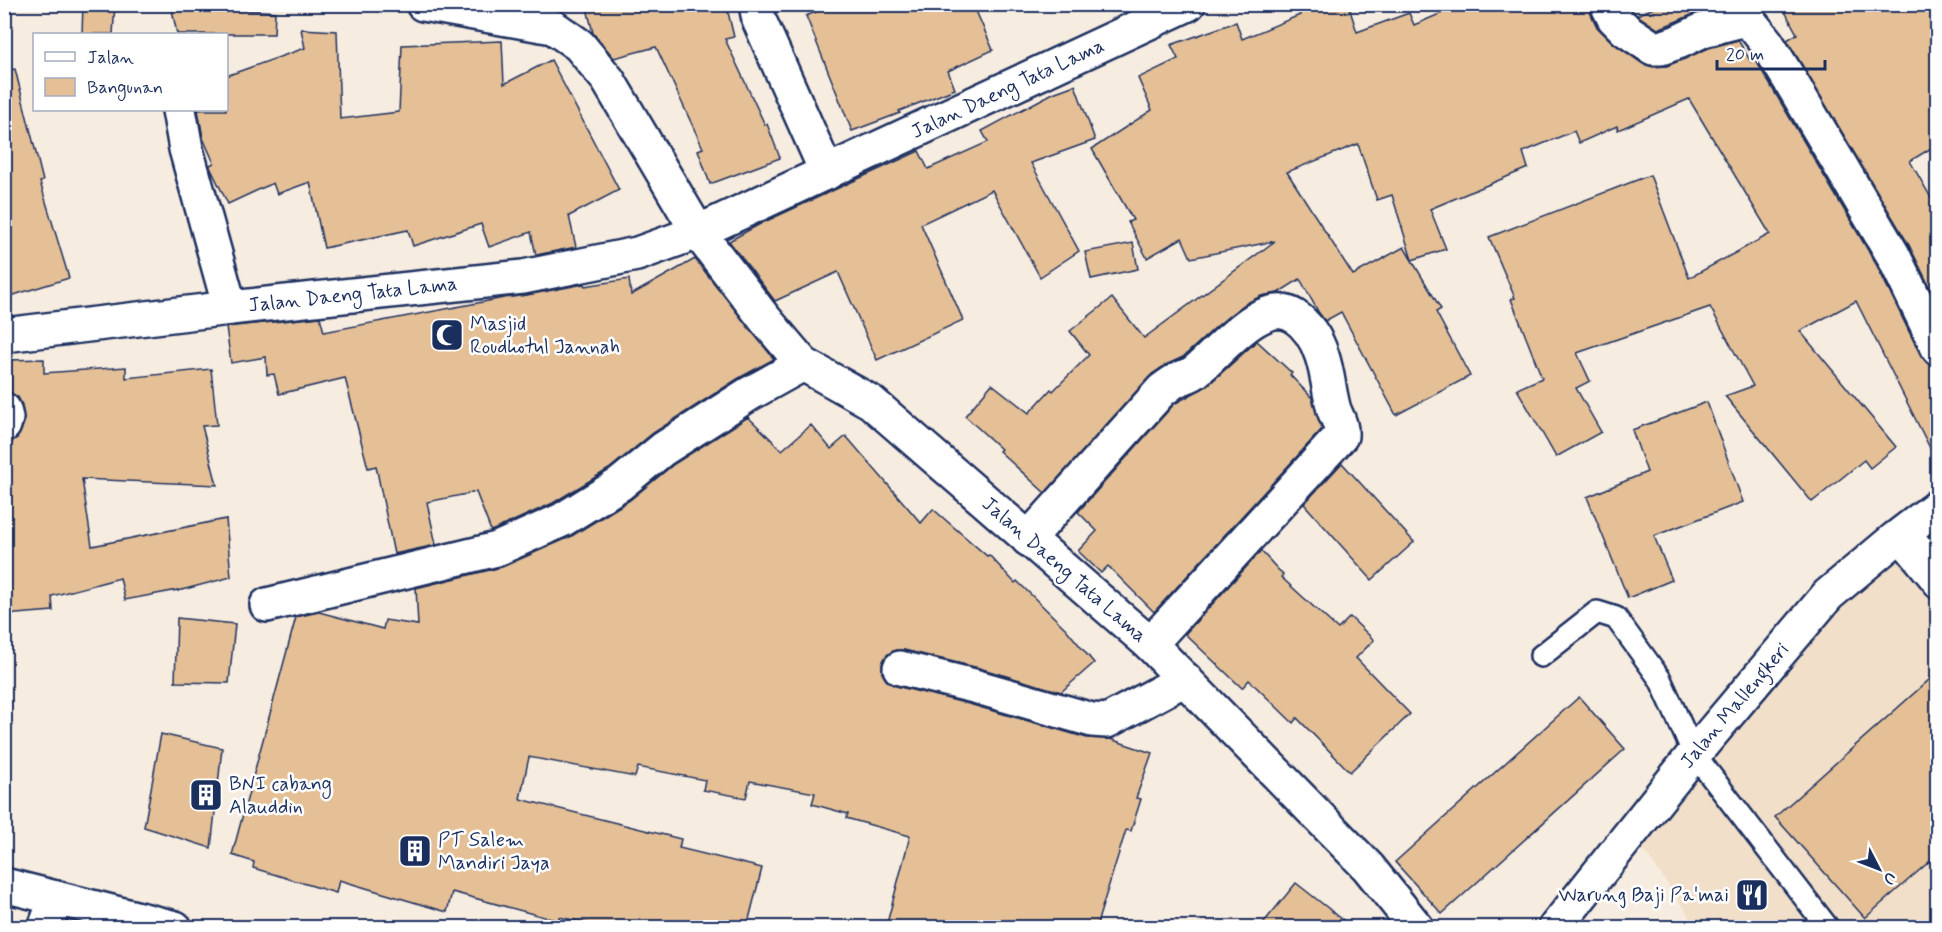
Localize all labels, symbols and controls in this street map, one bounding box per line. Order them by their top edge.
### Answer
street label: Jalan Daeng Tata Lama [907,32,1109,147]
legend [33,33,228,111]
scale bar [1717,33,1825,71]
text: 20 m [1726,43,1764,67]
text: Jalan [87,46,134,70]
text: Bangunan [87,76,163,101]
street label: Jalan Daeng Tata Lama [247,271,459,320]
place label: Masjid Roudhotul Jannah [470,311,620,361]
mosque icon: Masjid Roudhotul Jannah [429,317,465,353]
street label: Jalan Daeng Tata Lama [975,491,1152,650]
street label: Jalan Mallengkeri [1674,637,1797,776]
place label: BNI cabang Alauddin [229,771,332,821]
building icon: BNI cabang Alauddin [188,777,224,813]
place label: PT Salem Mandiri Jaya [438,827,550,877]
building icon: PT Salem Mandiri Jaya [397,833,433,869]
north arrow [1849,839,1909,899]
text: U [1878,867,1900,889]
restaurant icon: Warung Baji Pa'mai [1734,877,1770,913]
place label: Warung Baji Pa'mai [1558,882,1729,909]

